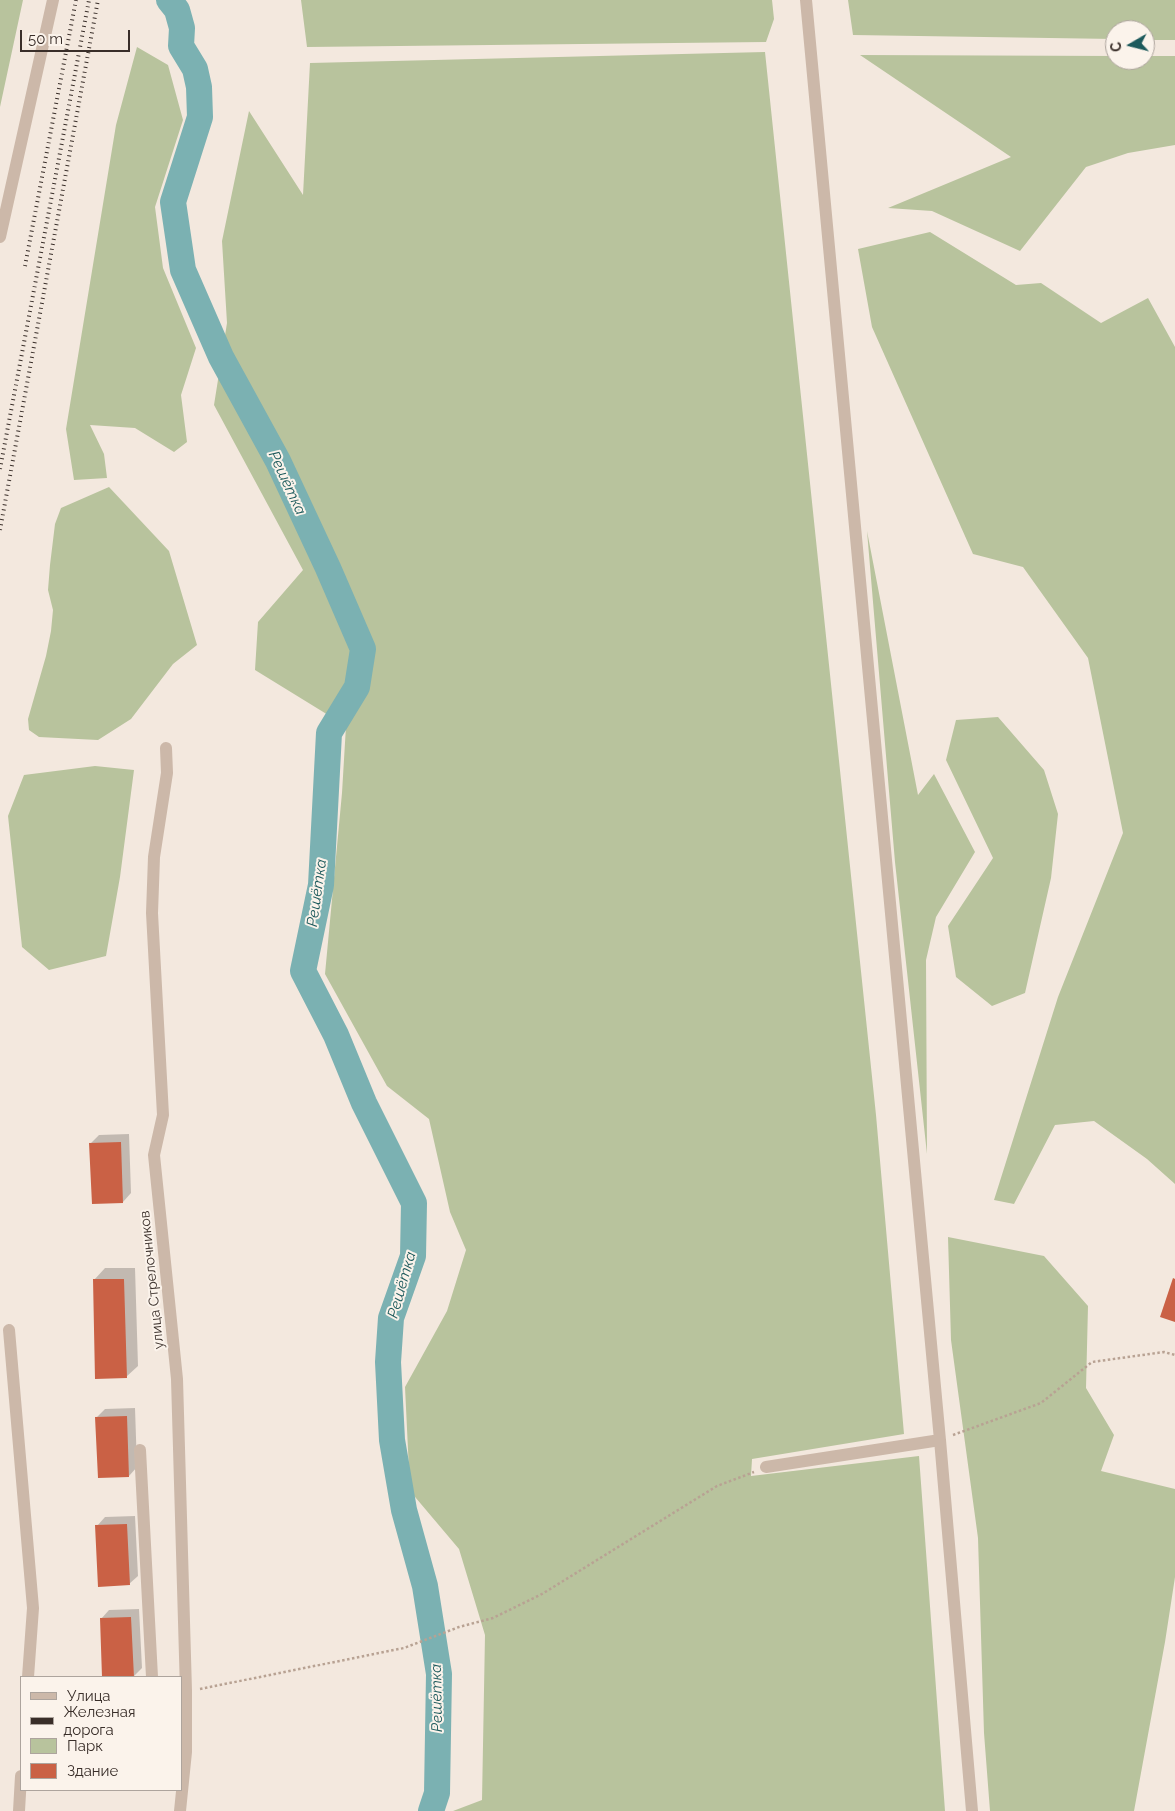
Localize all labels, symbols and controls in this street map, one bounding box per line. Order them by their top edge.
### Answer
scale bar [22,20,132,52]
north arrow [1105,20,1155,70]
text: 50 m [28,30,63,48]
text: С [1108,41,1125,53]
water label: Решётка [264,448,310,518]
water label: Решётка [303,858,331,928]
street label: улица Стрелочников [136,1210,168,1350]
water label: Решётка [384,1250,420,1320]
water label: Решётка [427,1664,447,1732]
legend [20,1676,182,1791]
text: Улица [67,1687,111,1705]
text: Железная дорога [64,1703,136,1739]
text: Парк [67,1737,103,1755]
text: Здание [67,1762,118,1780]

